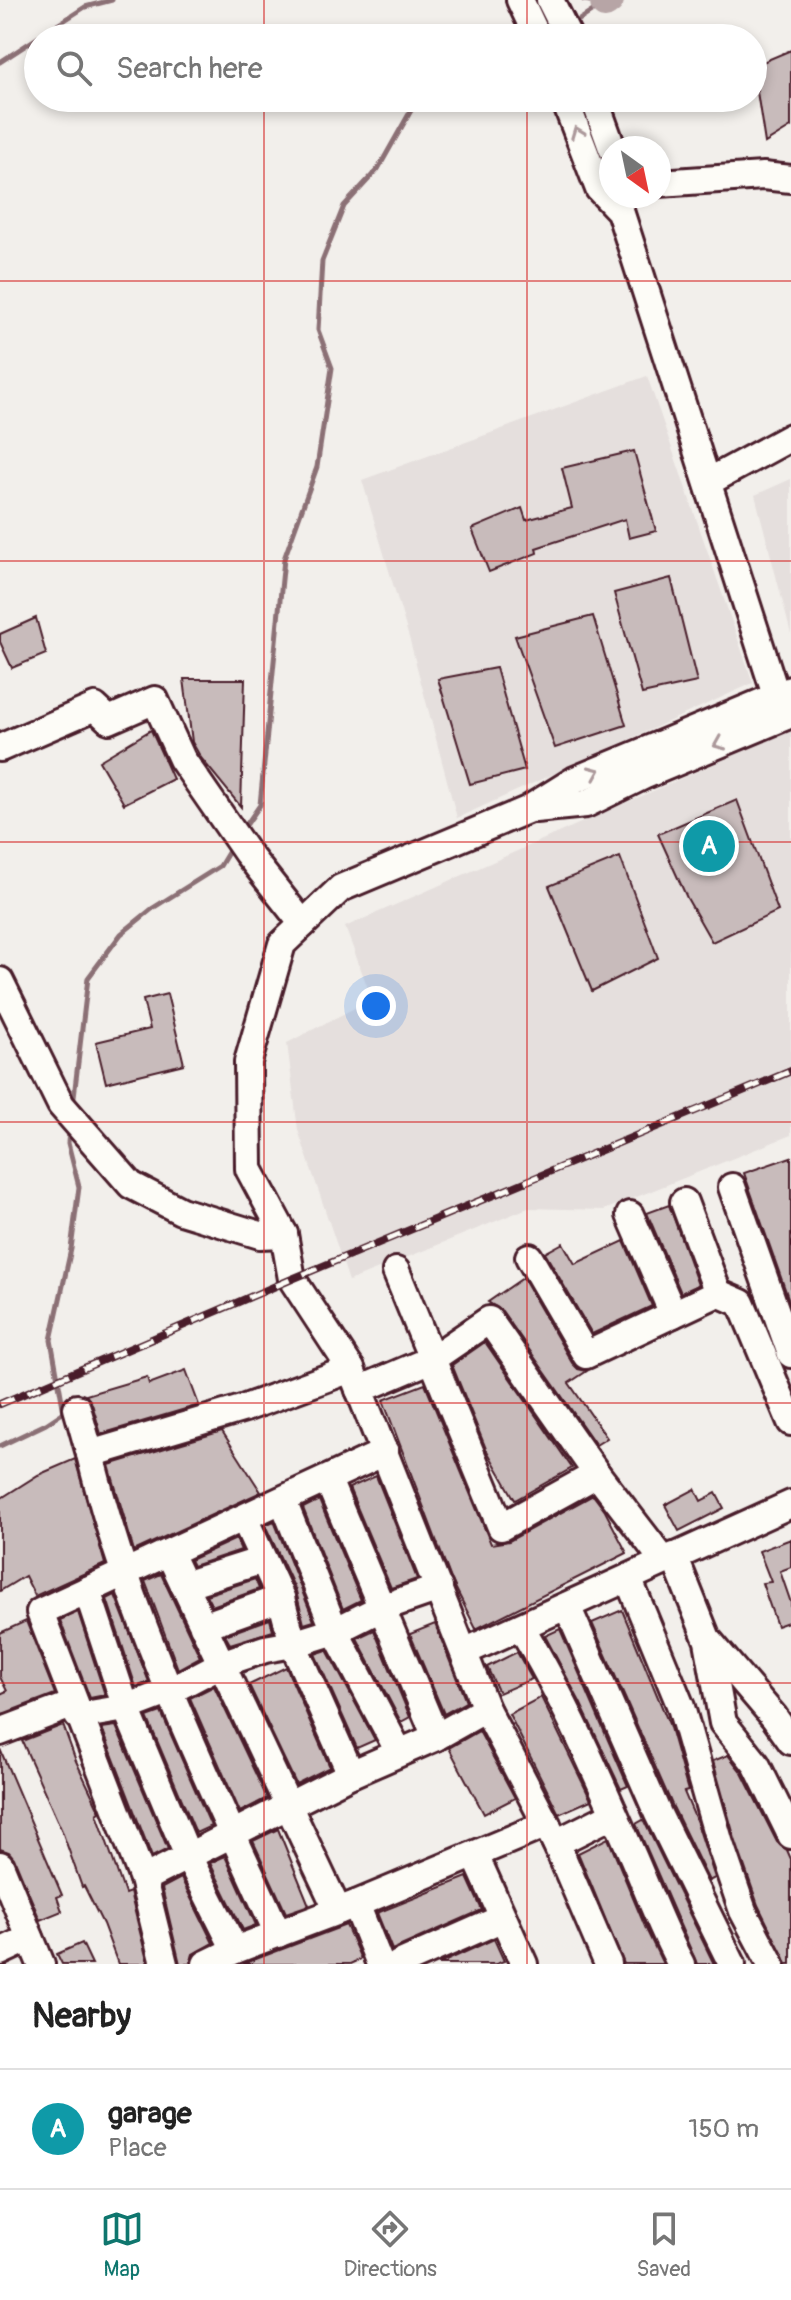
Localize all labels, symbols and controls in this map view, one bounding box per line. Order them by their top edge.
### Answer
search box [24,24,767,112]
icon: search [52,46,96,90]
text: Search here [116,50,263,87]
one-way arrow [570,126,587,140]
north arrow [599,136,671,208]
one-way arrow [713,735,727,751]
one-way arrow [587,765,601,781]
pin: A [683,816,735,876]
your location [356,986,396,1026]
text: Nearby [32,1995,131,2038]
text: garage [108,2095,192,2132]
text: A [50,2113,66,2145]
text: 150 m [688,2113,759,2145]
text: Place [108,2132,167,2164]
tab: Map [100,2207,144,2283]
tab: Directions [344,2207,437,2283]
tab: Saved [637,2207,691,2283]

